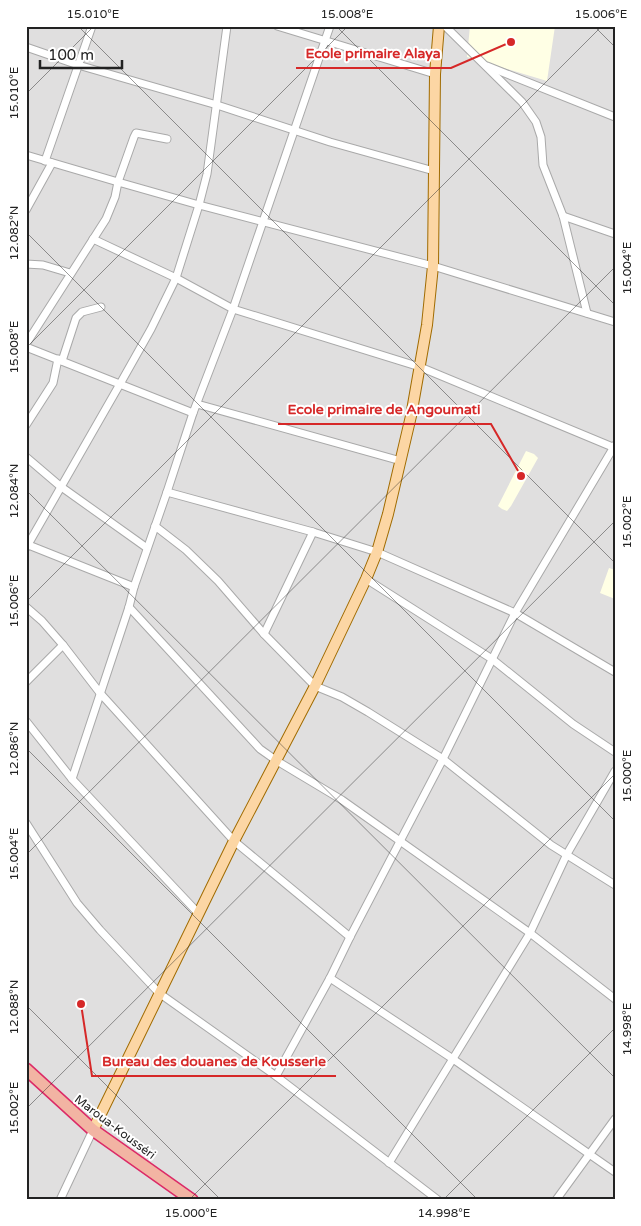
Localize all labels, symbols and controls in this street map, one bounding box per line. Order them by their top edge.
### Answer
text: 15.010°E [67,7,120,21]
text: 15.008°E [321,7,374,21]
text: 15.006°E [575,7,628,21]
scale bar [40,38,122,70]
callout: Ecole primaire Alaya [296,39,451,68]
text: Ecole primaire Alaya [305,45,441,62]
text: 100 m [48,46,94,64]
text: 15.010°E [7,66,21,119]
text: 12.082°N [7,206,21,260]
text: 15.004°E [620,241,634,294]
text: 15.008°E [7,320,21,373]
callout: Ecole primaire de Angoumati [278,395,491,424]
text: Ecole primaire de Angoumati [288,401,480,418]
text: 12.084°N [7,464,21,518]
text: 15.002°E [620,495,634,548]
text: 15.006°E [7,574,21,627]
text: 12.086°N [7,722,21,776]
text: 15.000°E [620,749,634,802]
text: 15.004°E [7,827,21,880]
text: 12.088°N [7,980,21,1034]
text: 14.998°E [620,1002,634,1056]
callout: Bureau des douanes de Kousserie [92,1047,336,1076]
text: Bureau des douanes de Kousserie [102,1053,326,1070]
text: 15.002°E [7,1081,21,1134]
street label: Maroua-Kousséri [72,1092,158,1162]
text: 15.000°E [165,1206,218,1220]
text: 14.998°E [418,1206,471,1220]

